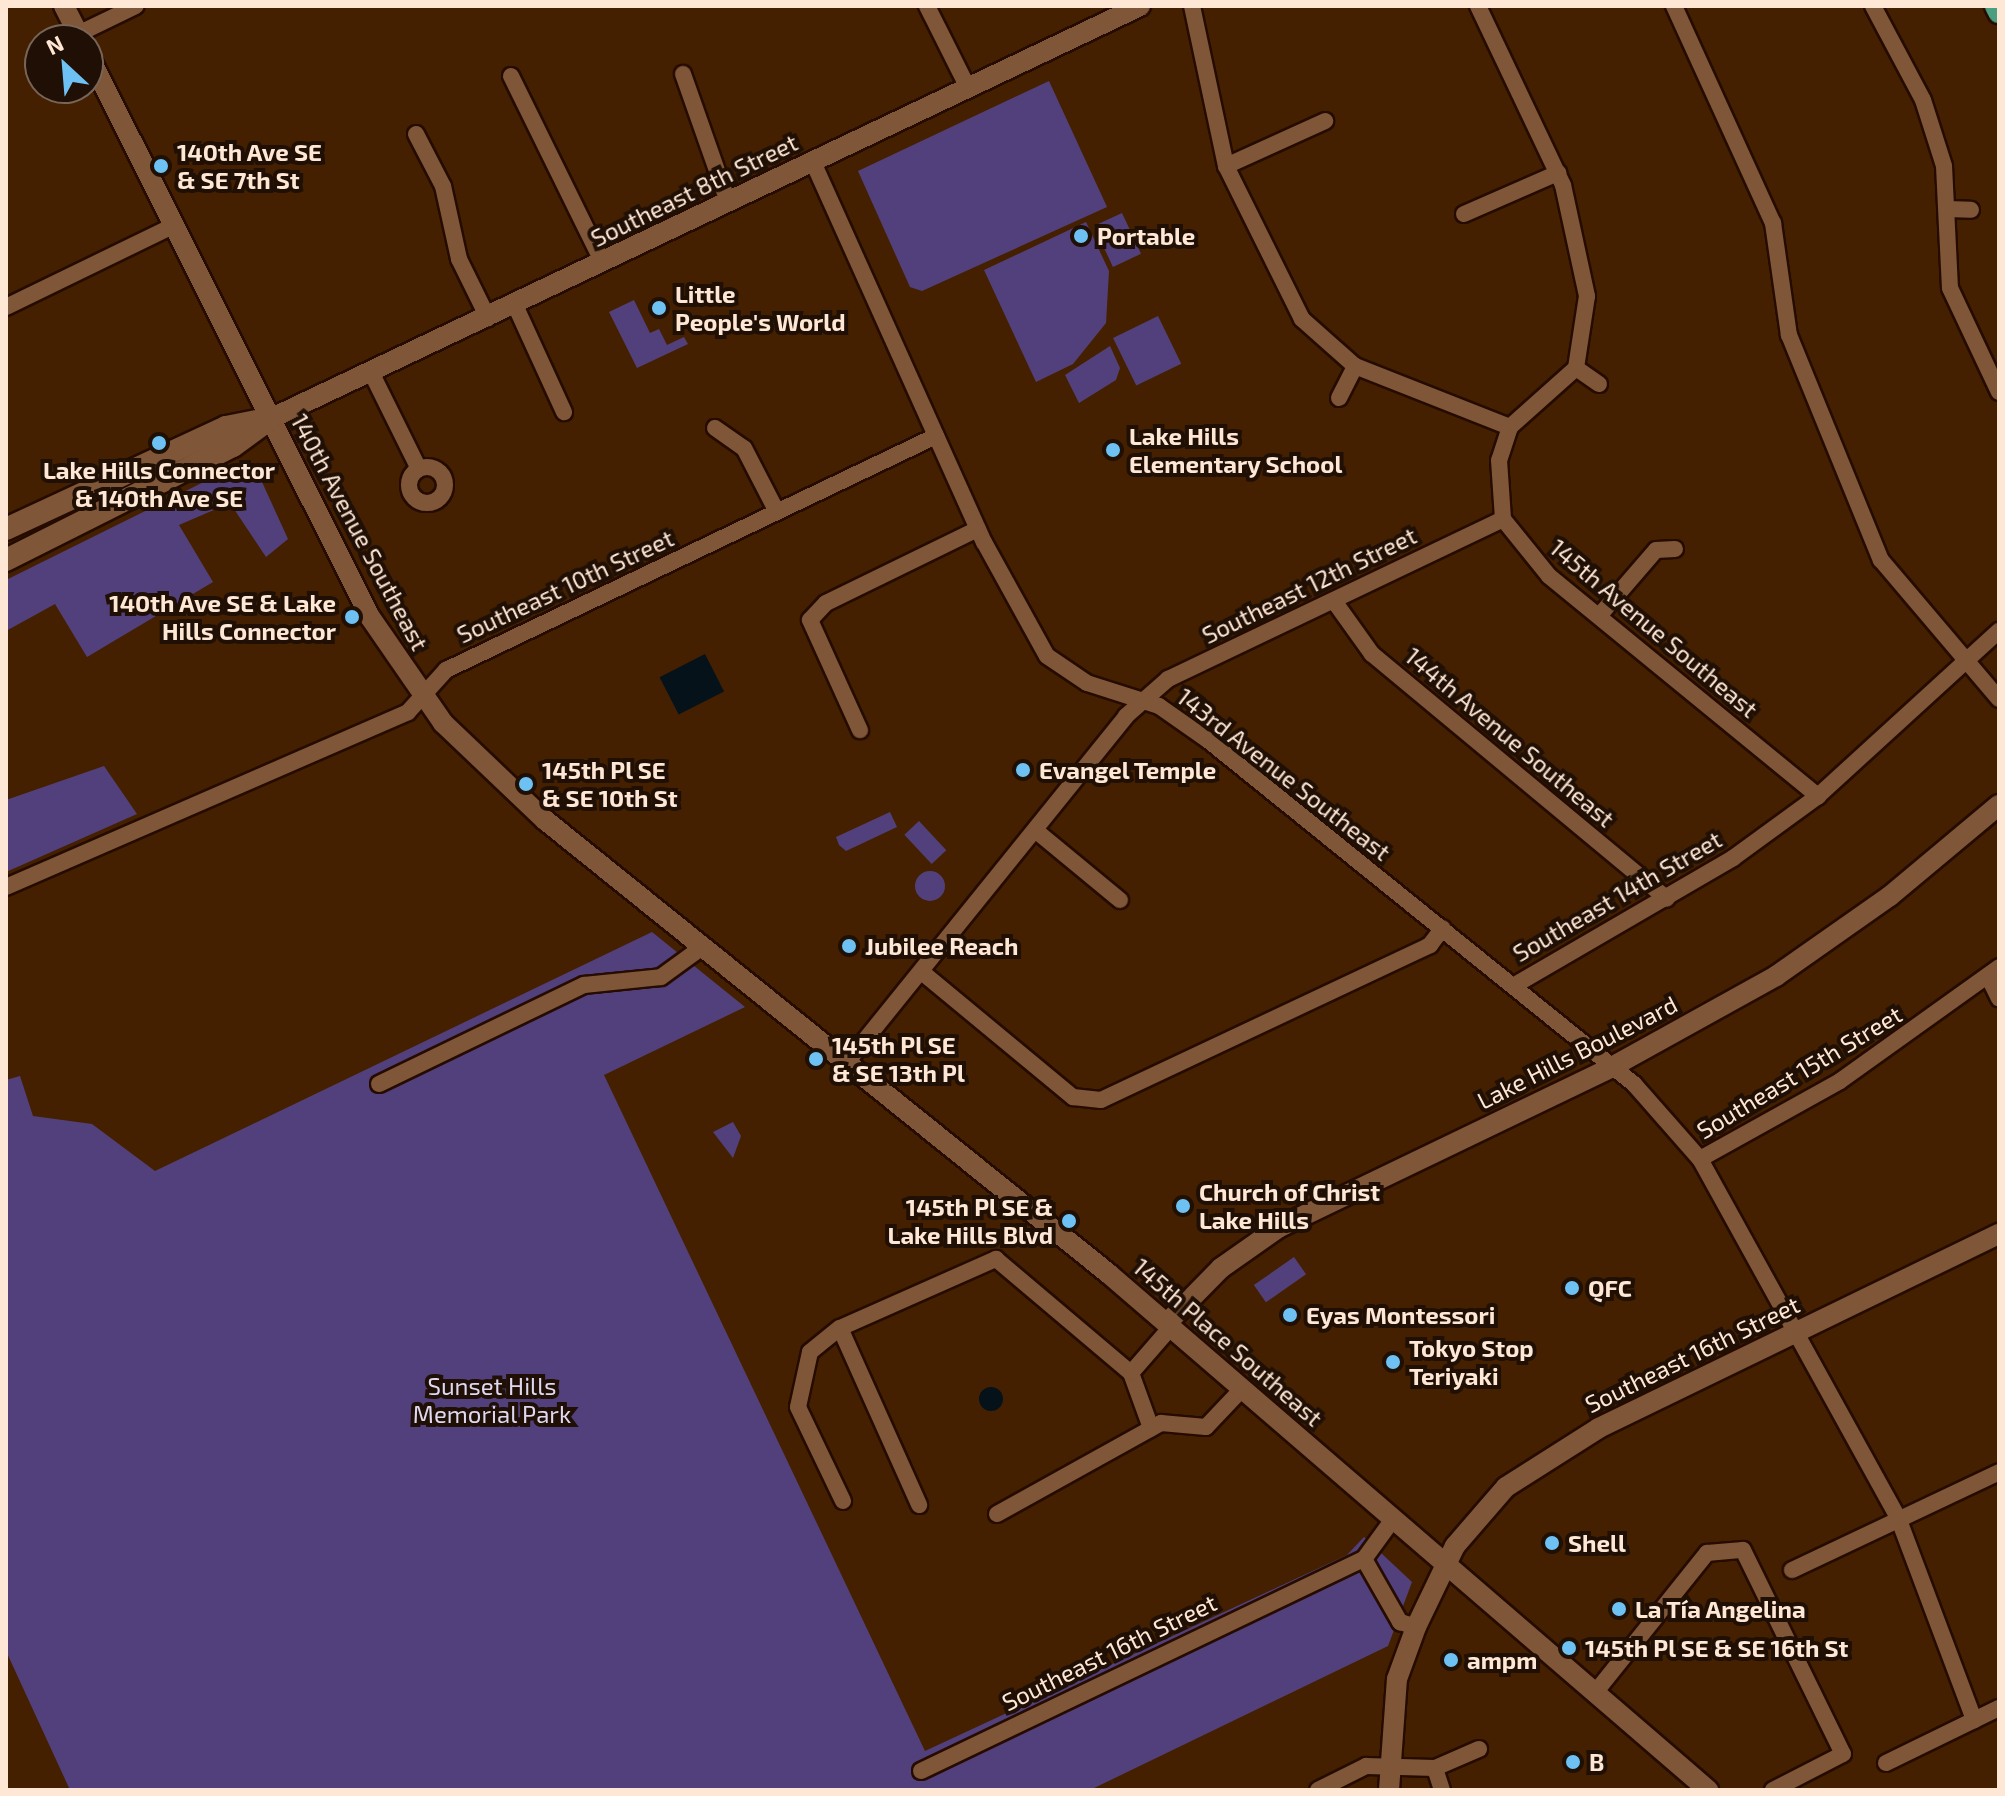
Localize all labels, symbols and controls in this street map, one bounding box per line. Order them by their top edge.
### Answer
north arrow [24,24,104,104]
text: N [42,29,67,59]
street label: Southeast 8th Street [586,127,802,253]
place label: 140th Ave SE & SE 7th St [177,138,322,194]
marker: 140th Ave SE & SE 7th St [152,157,170,175]
place label: Portable [1097,222,1195,250]
marker: Portable [1072,227,1090,245]
place label: Little People's World [675,280,846,336]
marker: Little People's World [650,299,668,317]
street label: 140th Avenue Southeast [285,409,435,655]
place label: Lake Hills Elementary School [1129,422,1343,478]
marker: Lake Hills Connector & 140th Ave SE [150,434,168,452]
marker: Lake Hills Elementary School [1104,441,1122,459]
place label: Lake Hills Connector & 140th Ave SE [43,456,275,512]
street label: Southeast 12th Street [1197,521,1421,649]
street label: Southeast 10th Street [452,523,678,649]
street label: 145th Avenue Southeast [1544,533,1764,723]
place label: 140th Ave SE & Lake Hills Connector [109,589,336,645]
marker: 140th Ave SE & Lake Hills Connector [343,608,361,626]
street label: 144th Avenue Southeast [1399,641,1621,833]
street label: 143rd Avenue Southeast [1171,682,1397,866]
place label: 145th Pl SE & SE 10th St [542,756,677,812]
place label: Evangel Temple [1039,756,1217,784]
marker: Evangel Temple [1014,761,1032,779]
marker: 145th Pl SE & SE 10th St [517,775,535,793]
street label: Southeast 14th Street [1508,825,1726,967]
place label: Jubilee Reach [865,932,1018,960]
marker: Jubilee Reach [840,937,858,955]
street label: Lake Hills Boulevard [1472,989,1682,1115]
street label: Southeast 15th Street [1691,999,1907,1145]
place label: 145th Pl SE & SE 13th Pl [832,1031,965,1087]
marker: 145th Pl SE & SE 13th Pl [807,1050,825,1068]
place label: Church of Christ Lake Hills [1199,1178,1381,1234]
place label: 145th Pl SE & Lake Hills Blvd [888,1193,1053,1249]
marker: Church of Christ Lake Hills [1174,1197,1192,1215]
marker: 145th Pl SE & Lake Hills Blvd [1060,1212,1078,1230]
street label: 145th Place Southeast [1128,1252,1328,1432]
place label: QFC [1588,1274,1632,1302]
marker: QFC [1563,1279,1581,1297]
street label: Southeast 16th Street [1580,1290,1804,1418]
place label: Eyas Montessori [1306,1301,1495,1329]
marker: Eyas Montessori [1281,1306,1299,1324]
place label: Tokyo Stop Teriyaki [1409,1334,1534,1390]
marker: Tokyo Stop Teriyaki [1384,1353,1402,1371]
park label: Sunset Hills Memorial Park [413,1372,571,1428]
place label: Shell [1568,1529,1626,1557]
marker: Shell [1543,1534,1561,1552]
street label: Southeast 16th Street [997,1588,1221,1716]
place label: La Tía Angelina [1635,1595,1807,1623]
marker: La Tía Angelina [1610,1600,1628,1618]
place label: 145th Pl SE & SE 16th St [1585,1634,1849,1662]
marker: 145th Pl SE & SE 16th St [1560,1639,1578,1657]
place label: ampm [1467,1646,1537,1674]
marker: ampm [1442,1651,1460,1669]
place label: B [1589,1748,1604,1776]
marker: B [1564,1753,1582,1771]

